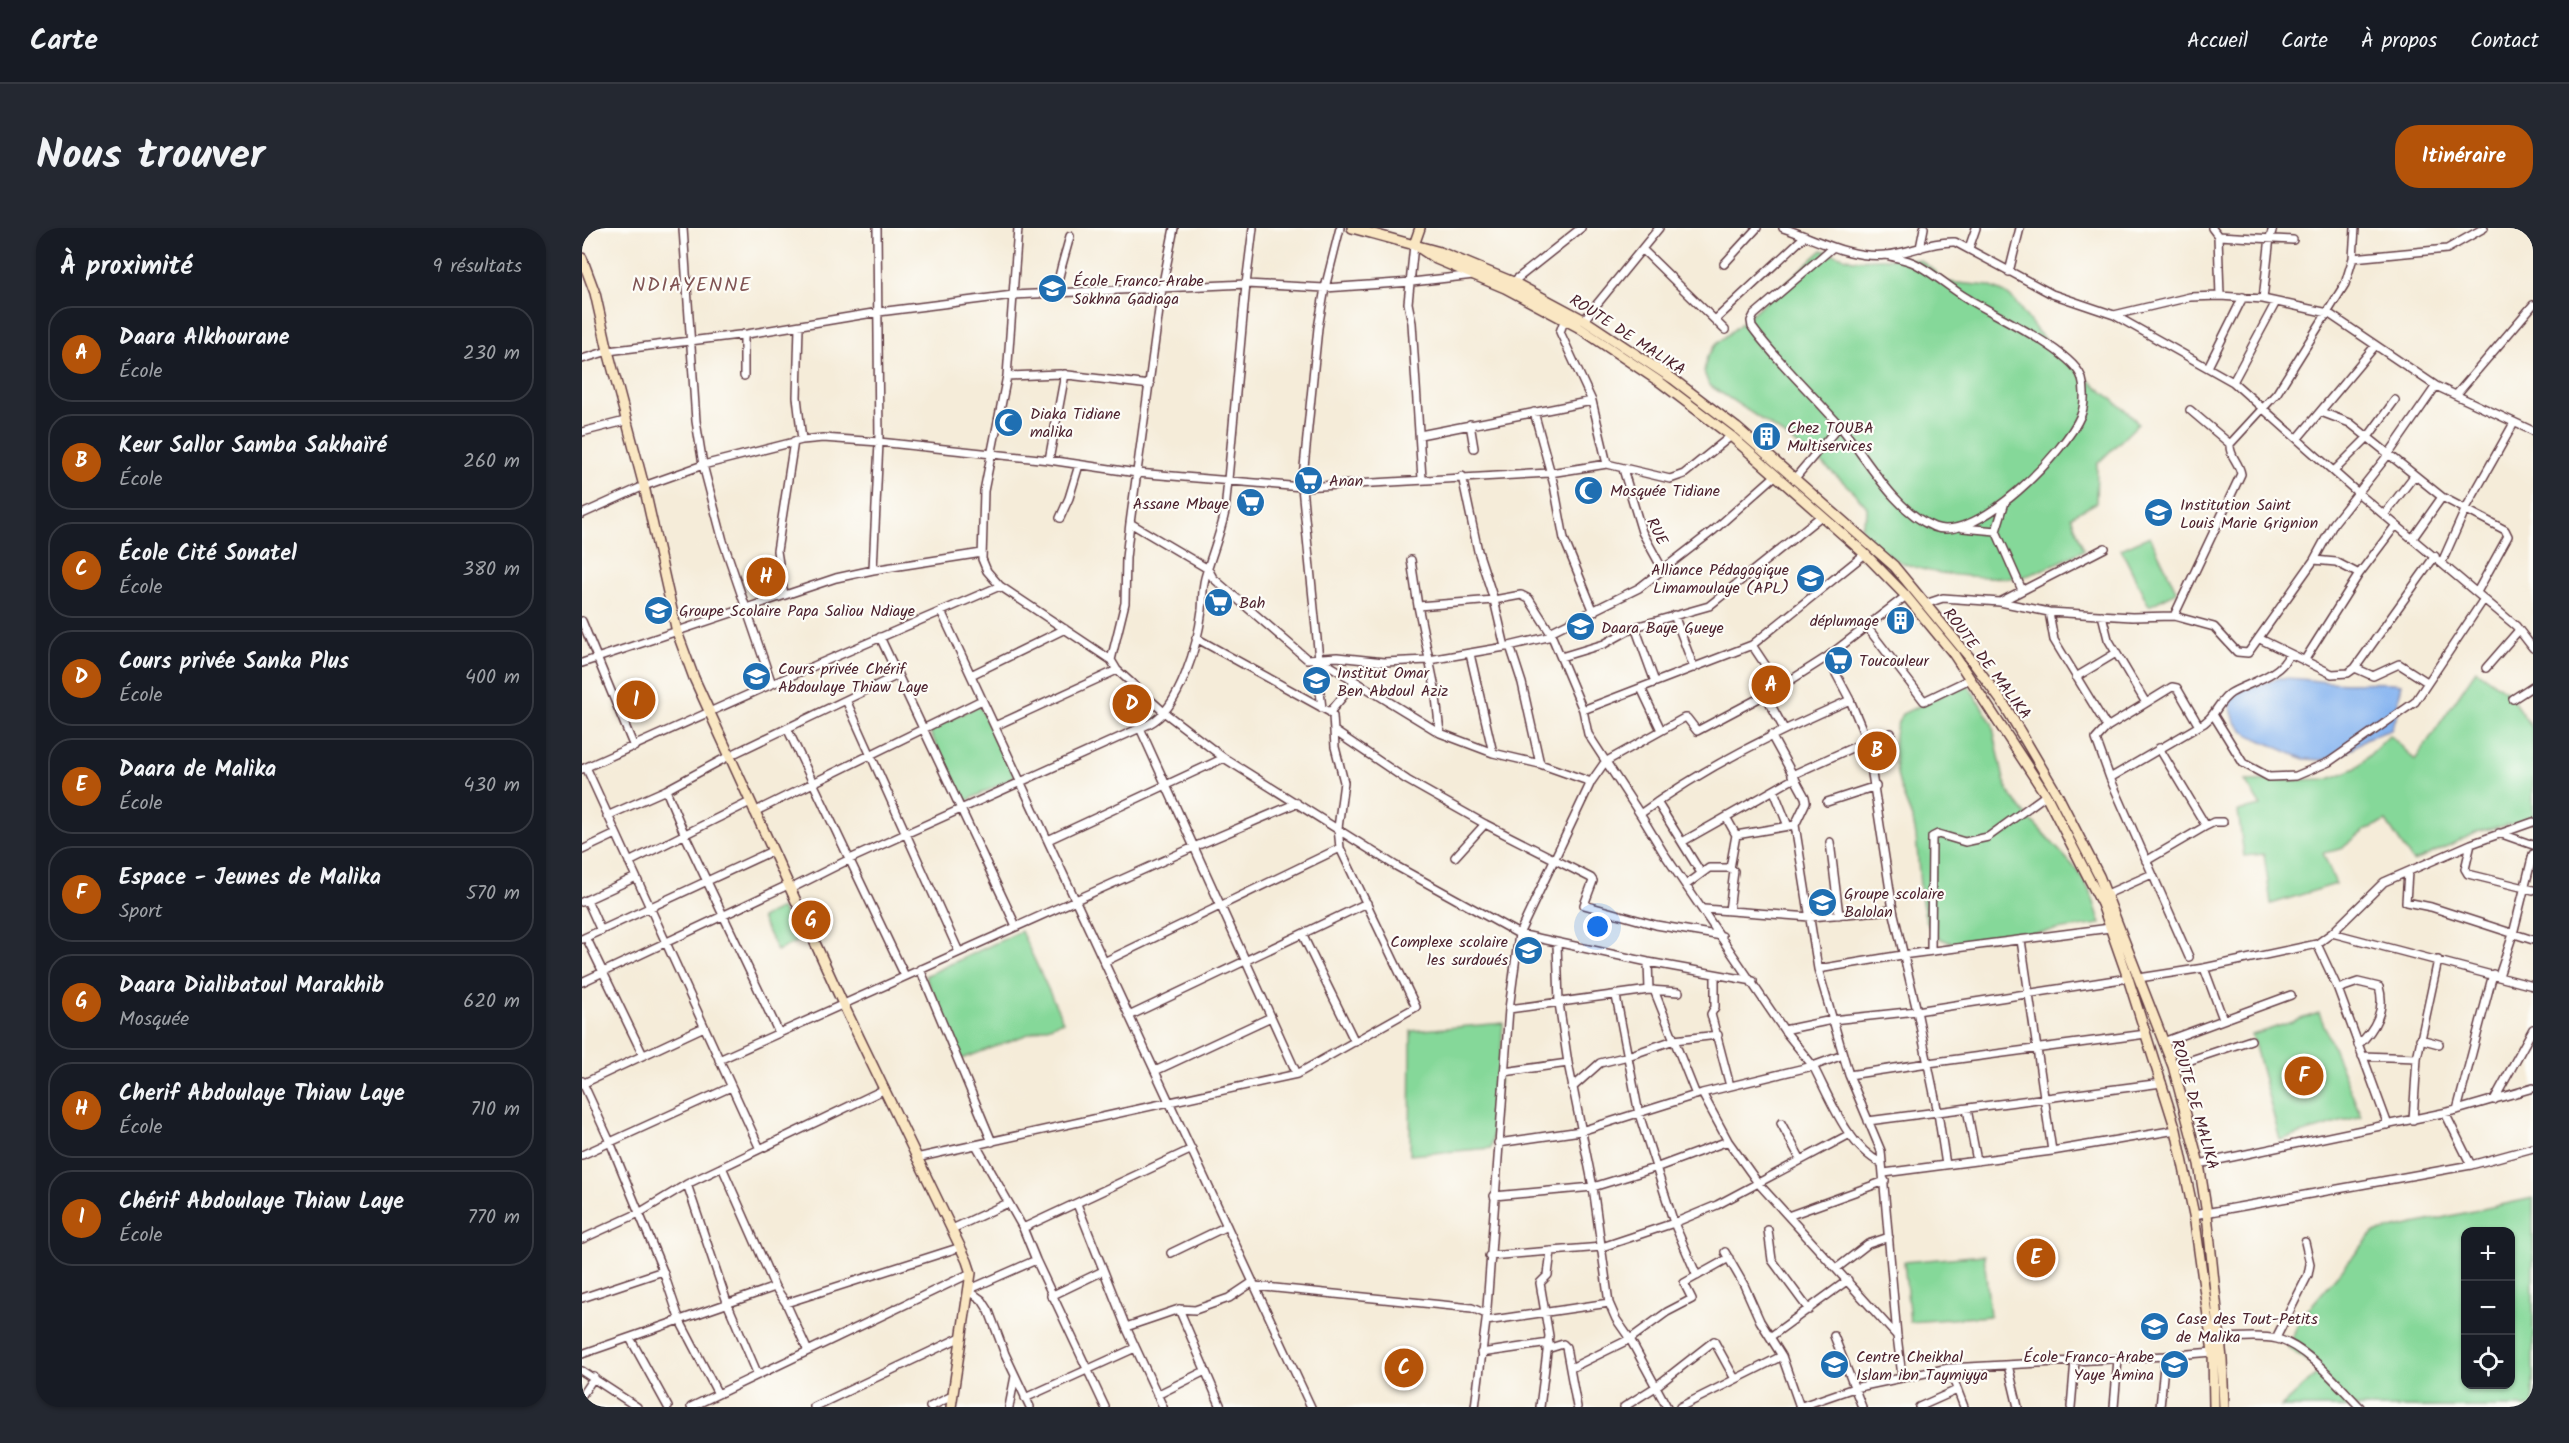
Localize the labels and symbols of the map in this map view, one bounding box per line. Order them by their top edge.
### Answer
place label: École Franco-Arabe Sokhna Gadiaga [1073,269,1204,312]
district label: NDIAYENNE [632,270,752,302]
school or university icon: École Franco-Arabe Sokhna Gadiaga [1036,273,1068,305]
street label: ROUTE DE MALIKA [1564,288,1691,382]
place label: Diaka Tidiane malika [1030,402,1120,445]
mosque icon: Diaka Tidiane malika [993,406,1025,438]
place label: Chez TOUBA Multiservices [1787,416,1874,459]
building icon: Chez TOUBA Multiservices [1750,420,1782,452]
supermarket icon: Anan [1292,464,1324,496]
place label: Anan [1329,469,1363,494]
mosque icon: Mosquée Tidiane [1573,474,1605,506]
place label: Mosquée Tidiane [1610,479,1720,504]
supermarket icon: Assane Mbaye [1234,487,1266,519]
place label: Assane Mbaye [1133,492,1229,517]
place label: Institution Saint Louis Marie Grignion [2180,493,2318,536]
school or university icon: Institution Saint Louis Marie Grignion [2143,497,2175,529]
street label: RUE [1639,513,1675,551]
pin: H [746,554,786,600]
place label: Alliance Pédagogique Limamoulaye (APL) [1651,558,1789,601]
school or university icon: Alliance Pédagogique Limamoulaye (APL) [1794,562,1826,594]
supermarket icon: Bah [1202,586,1234,618]
place label: Bah [1239,591,1265,616]
school or university icon: Groupe Scolaire Papa Saliou Ndiaye [642,594,674,626]
place label: Groupe Scolaire Papa Saliou Ndiaye [679,599,915,624]
street label: ROUTE DE MALIKA [1936,603,2037,725]
building icon: déplumage [1884,604,1916,636]
place label: déplumage [1810,609,1879,634]
school or university icon: Daara Baye Gueye [1564,611,1596,643]
place label: Daara Baye Gueye [1601,616,1724,641]
supermarket icon: Toucouleur [1822,644,1854,676]
place label: Toucouleur [1859,649,1930,674]
place label: Cours privée Chérif Abdoulaye Thiaw Laye [778,657,928,700]
school or university icon: Cours privée Chérif Abdoulaye Thiaw Laye [741,661,773,693]
place label: Institut Omar Ben Abdoul Aziz [1337,661,1448,704]
pin: A [1752,662,1790,708]
school or university icon: Institut Omar Ben Abdoul Aziz [1300,665,1332,697]
pin: I [616,678,656,722]
pin: D [1112,682,1152,726]
pin: B [1858,728,1896,774]
place label: Groupe scolaire Balolan [1844,882,1944,925]
school or university icon: Groupe scolaire Balolan [1807,886,1839,918]
pin: G [792,898,830,942]
your location [1583,912,1612,941]
place label: Complexe scolaire les surdoués [1390,930,1508,973]
school or university icon: Complexe scolaire les surdoués [1513,934,1545,966]
street label: ROUTE DE MALIKA [2164,1036,2225,1173]
pin: F [2284,1054,2324,1098]
pin: E [2016,1236,2056,1280]
place label: Case des Tout-Petits de Malika [2176,1307,2318,1350]
school or university icon: Case des Tout-Petits de Malika [2139,1311,2171,1343]
place label: Centre Cheikhal Islam ibn Taymiyya [1856,1345,1988,1388]
place label: École Franco-Arabe Yaye Amina [2023,1345,2154,1388]
pin: C [1384,1346,1424,1390]
school or university icon: Centre Cheikhal Islam ibn Taymiyya [1819,1349,1851,1381]
school or university icon: École Franco-Arabe Yaye Amina [2159,1349,2191,1381]

